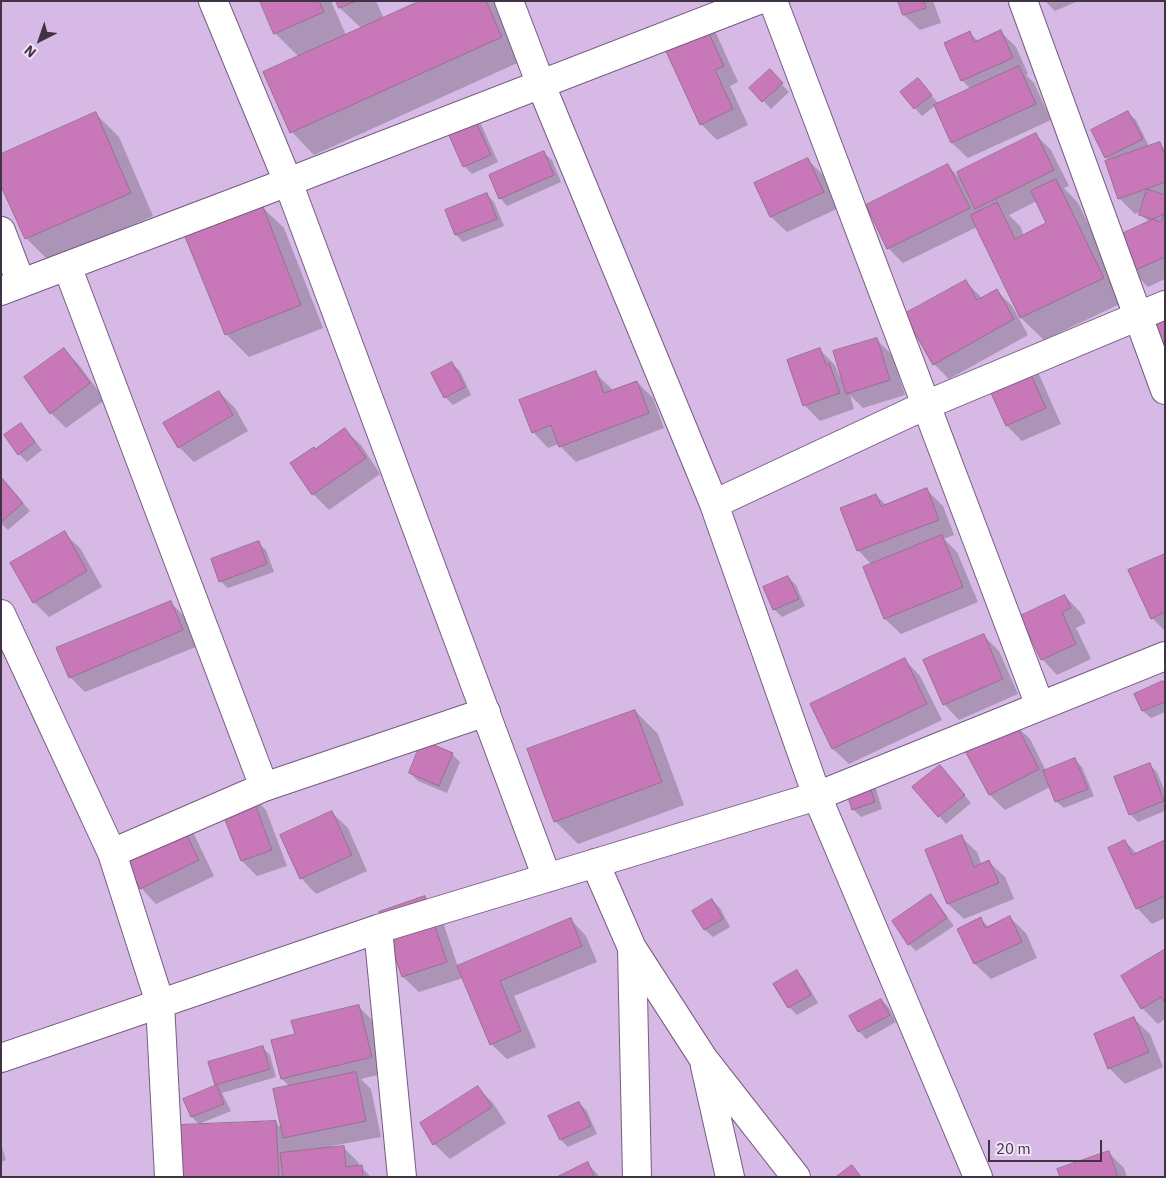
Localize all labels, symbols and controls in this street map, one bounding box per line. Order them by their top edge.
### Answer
north arrow [15,15,65,65]
text: N [20,41,40,61]
scale bar [991,1130,1105,1162]
text: 20 m [996,1139,1031,1158]

